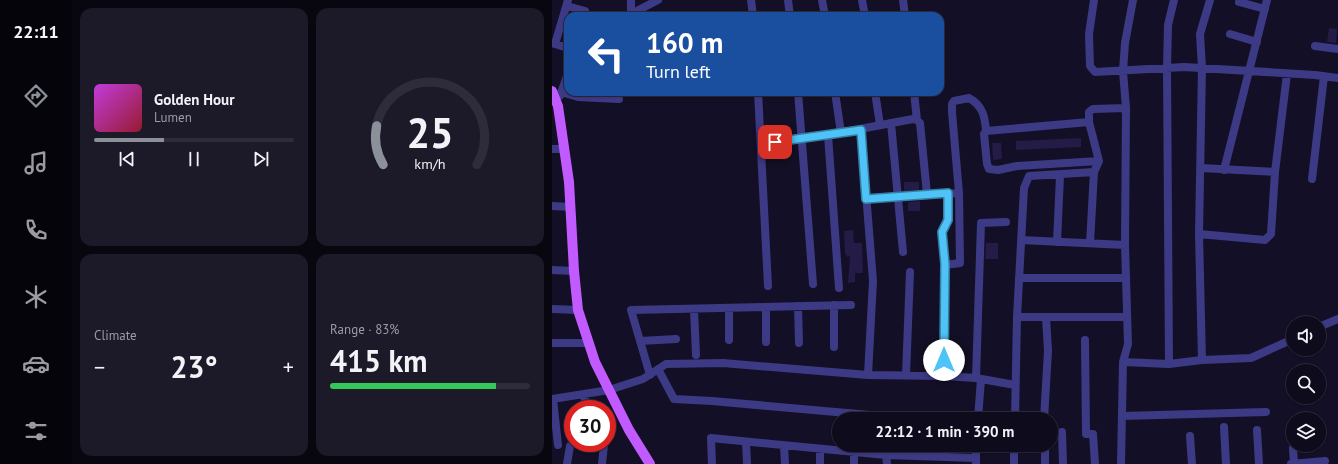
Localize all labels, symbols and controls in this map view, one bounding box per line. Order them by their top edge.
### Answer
text: 22:11 [13,20,59,43]
text: 160 m [646,24,723,61]
icon: left [580,28,632,80]
text: Turn left [646,60,711,83]
icon: directions [22,82,50,110]
text: Golden Hour [154,90,234,109]
text: 25 [406,106,454,159]
text: Lumen [154,109,192,126]
pin [758,125,792,159]
icon: arrive [764,131,786,153]
icon: previous [116,148,138,170]
icon: pause [183,148,205,170]
icon: next [250,148,272,170]
icon: music [22,149,50,177]
text: km/h [414,154,446,173]
icon: phone [22,216,50,244]
icon: climate [22,283,50,311]
map controls [1286,316,1326,452]
button: sound [1286,316,1326,356]
text: Range · 83% [330,321,399,338]
text: Climate [94,327,137,344]
position arrow [923,339,965,381]
text: 415 km [330,341,428,380]
text: 23° [170,347,218,386]
icon: car [22,350,50,378]
text: − [94,353,105,381]
text: + [283,353,294,381]
button: search [1286,364,1326,404]
speed limit sign: 30 [564,400,616,452]
button: layers [1286,412,1326,452]
icon: filters [22,417,50,445]
text: 22:12 · 1 min · 390 m [876,422,1014,441]

